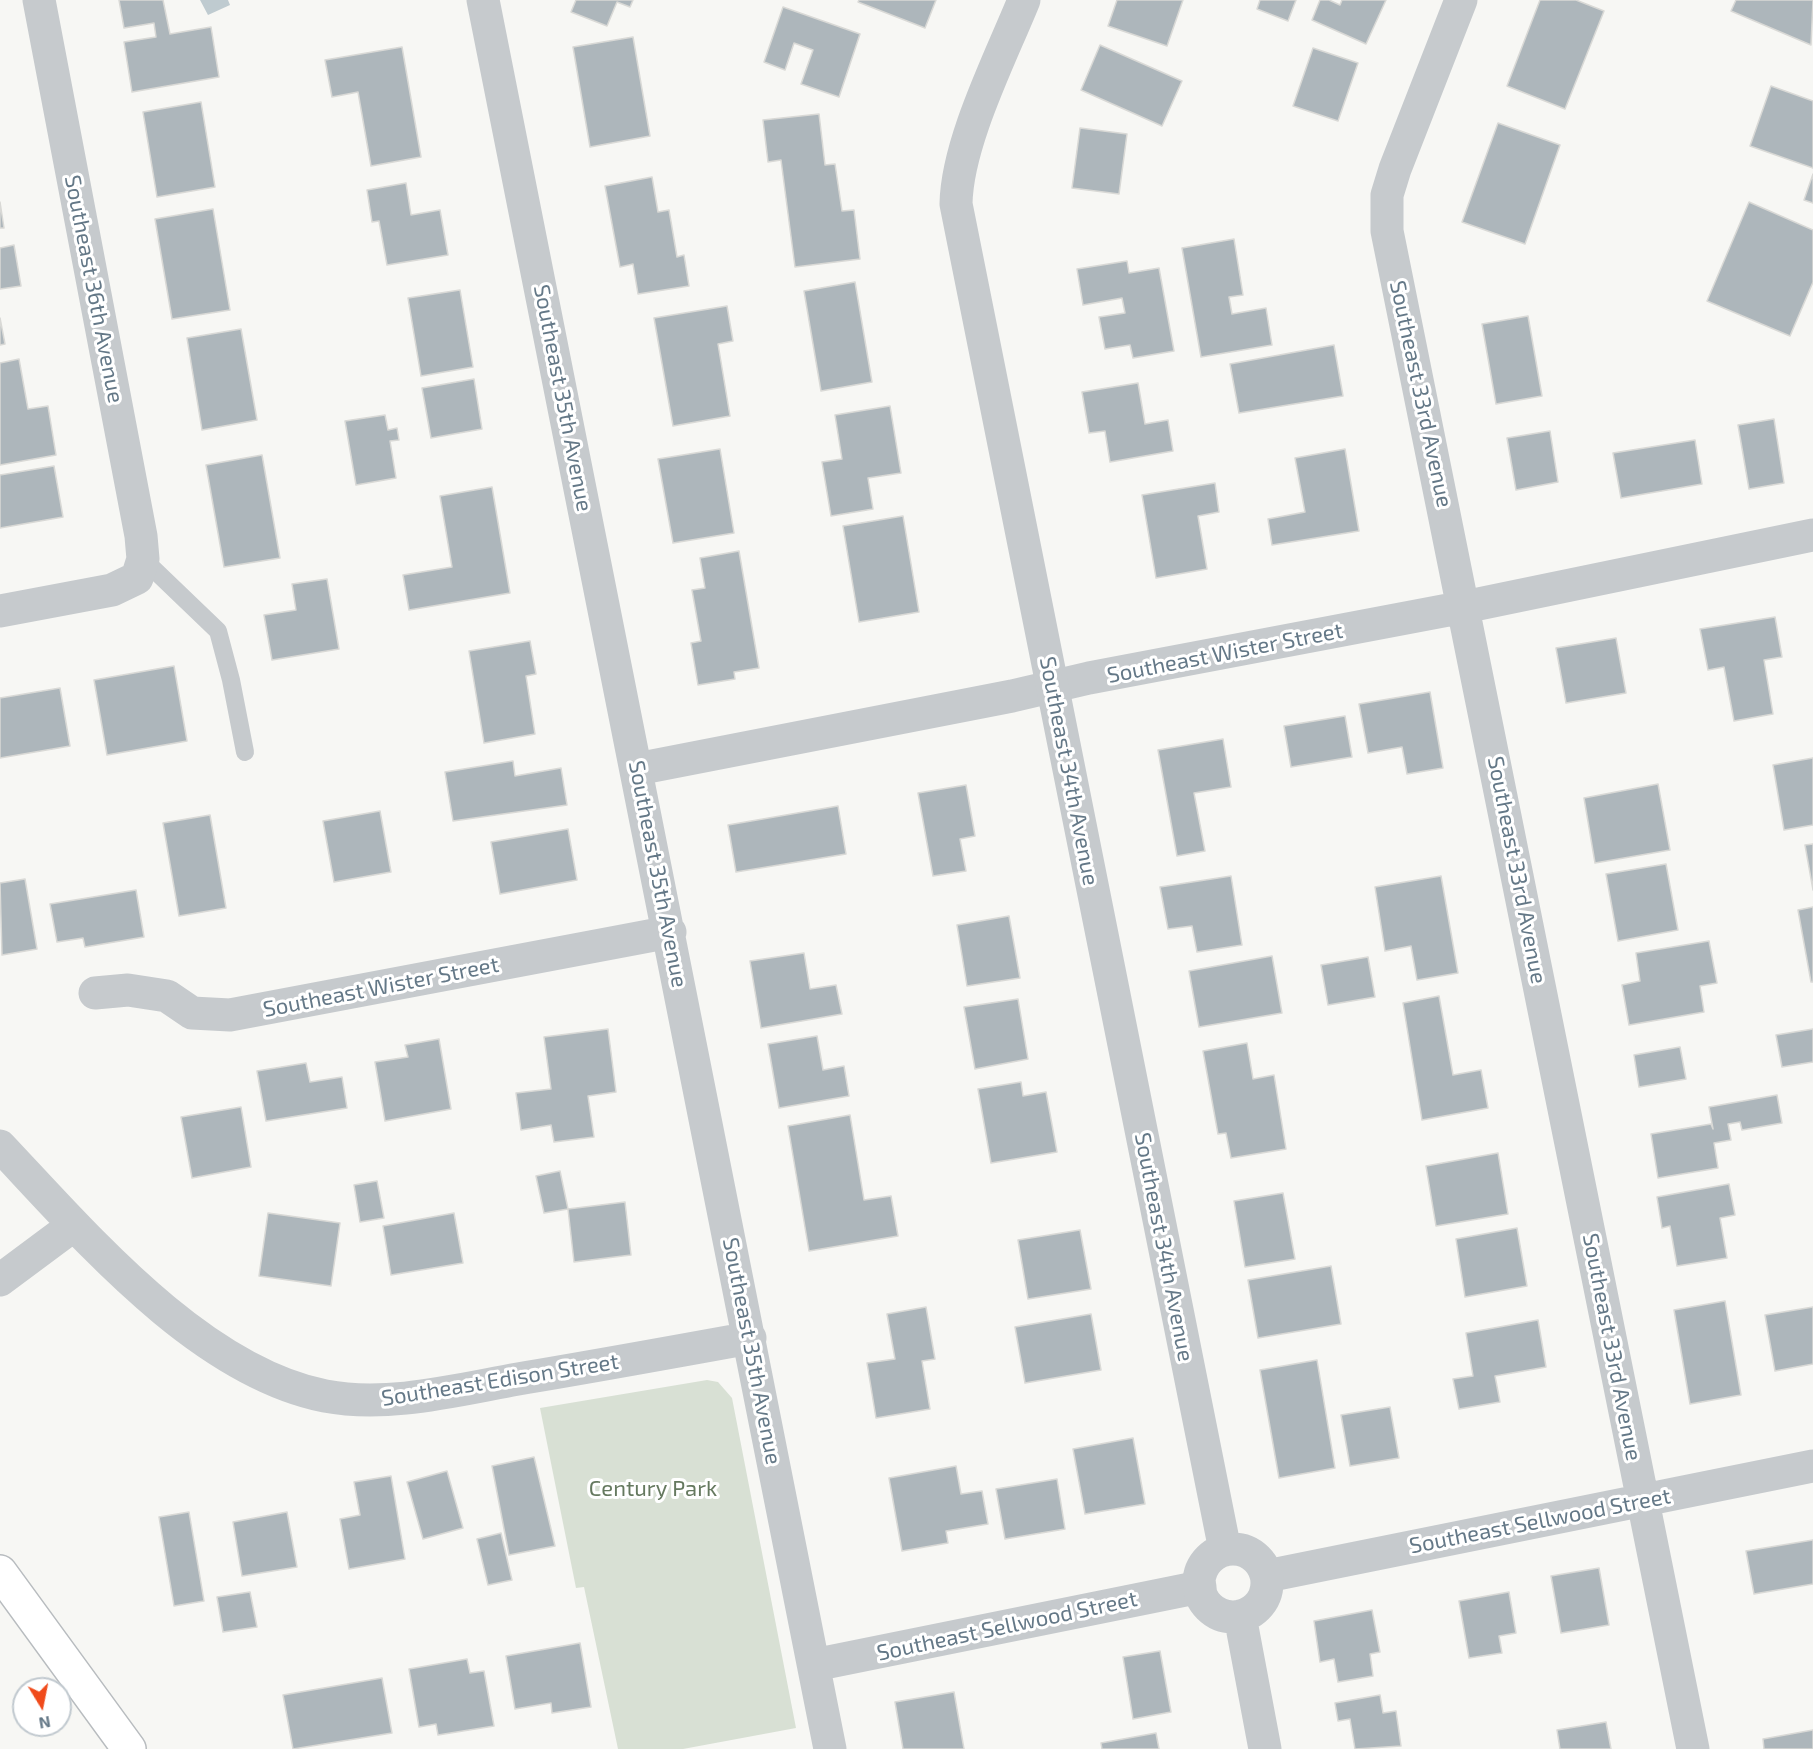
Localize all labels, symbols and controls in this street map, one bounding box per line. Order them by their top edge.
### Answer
street label: Southeast 36th Avenue [59,173,129,405]
street label: Southeast 33rd Avenue [1384,278,1458,510]
street label: Southeast 35th Avenue [528,282,598,514]
street label: Southeast Wister Street [1105,617,1345,689]
street label: Southeast 34th Avenue [1034,654,1104,888]
street label: Southeast 33rd Avenue [1482,754,1552,986]
street label: Southeast 35th Avenue [623,758,693,990]
street label: Southeast Wister Street [261,951,501,1023]
street label: Southeast 34th Avenue [1129,1130,1199,1364]
street label: Southeast 33rd Avenue [1577,1231,1647,1463]
street label: Southeast 35th Avenue [717,1235,787,1467]
street label: Southeast Edison Street [380,1348,620,1412]
park label: Century Park [589,1476,717,1502]
street label: Southeast Sellwood Street [1407,1483,1673,1559]
street label: Southeast Sellwood Street [874,1585,1140,1667]
north arrow [12,1677,72,1737]
text: N [38,1713,52,1734]

